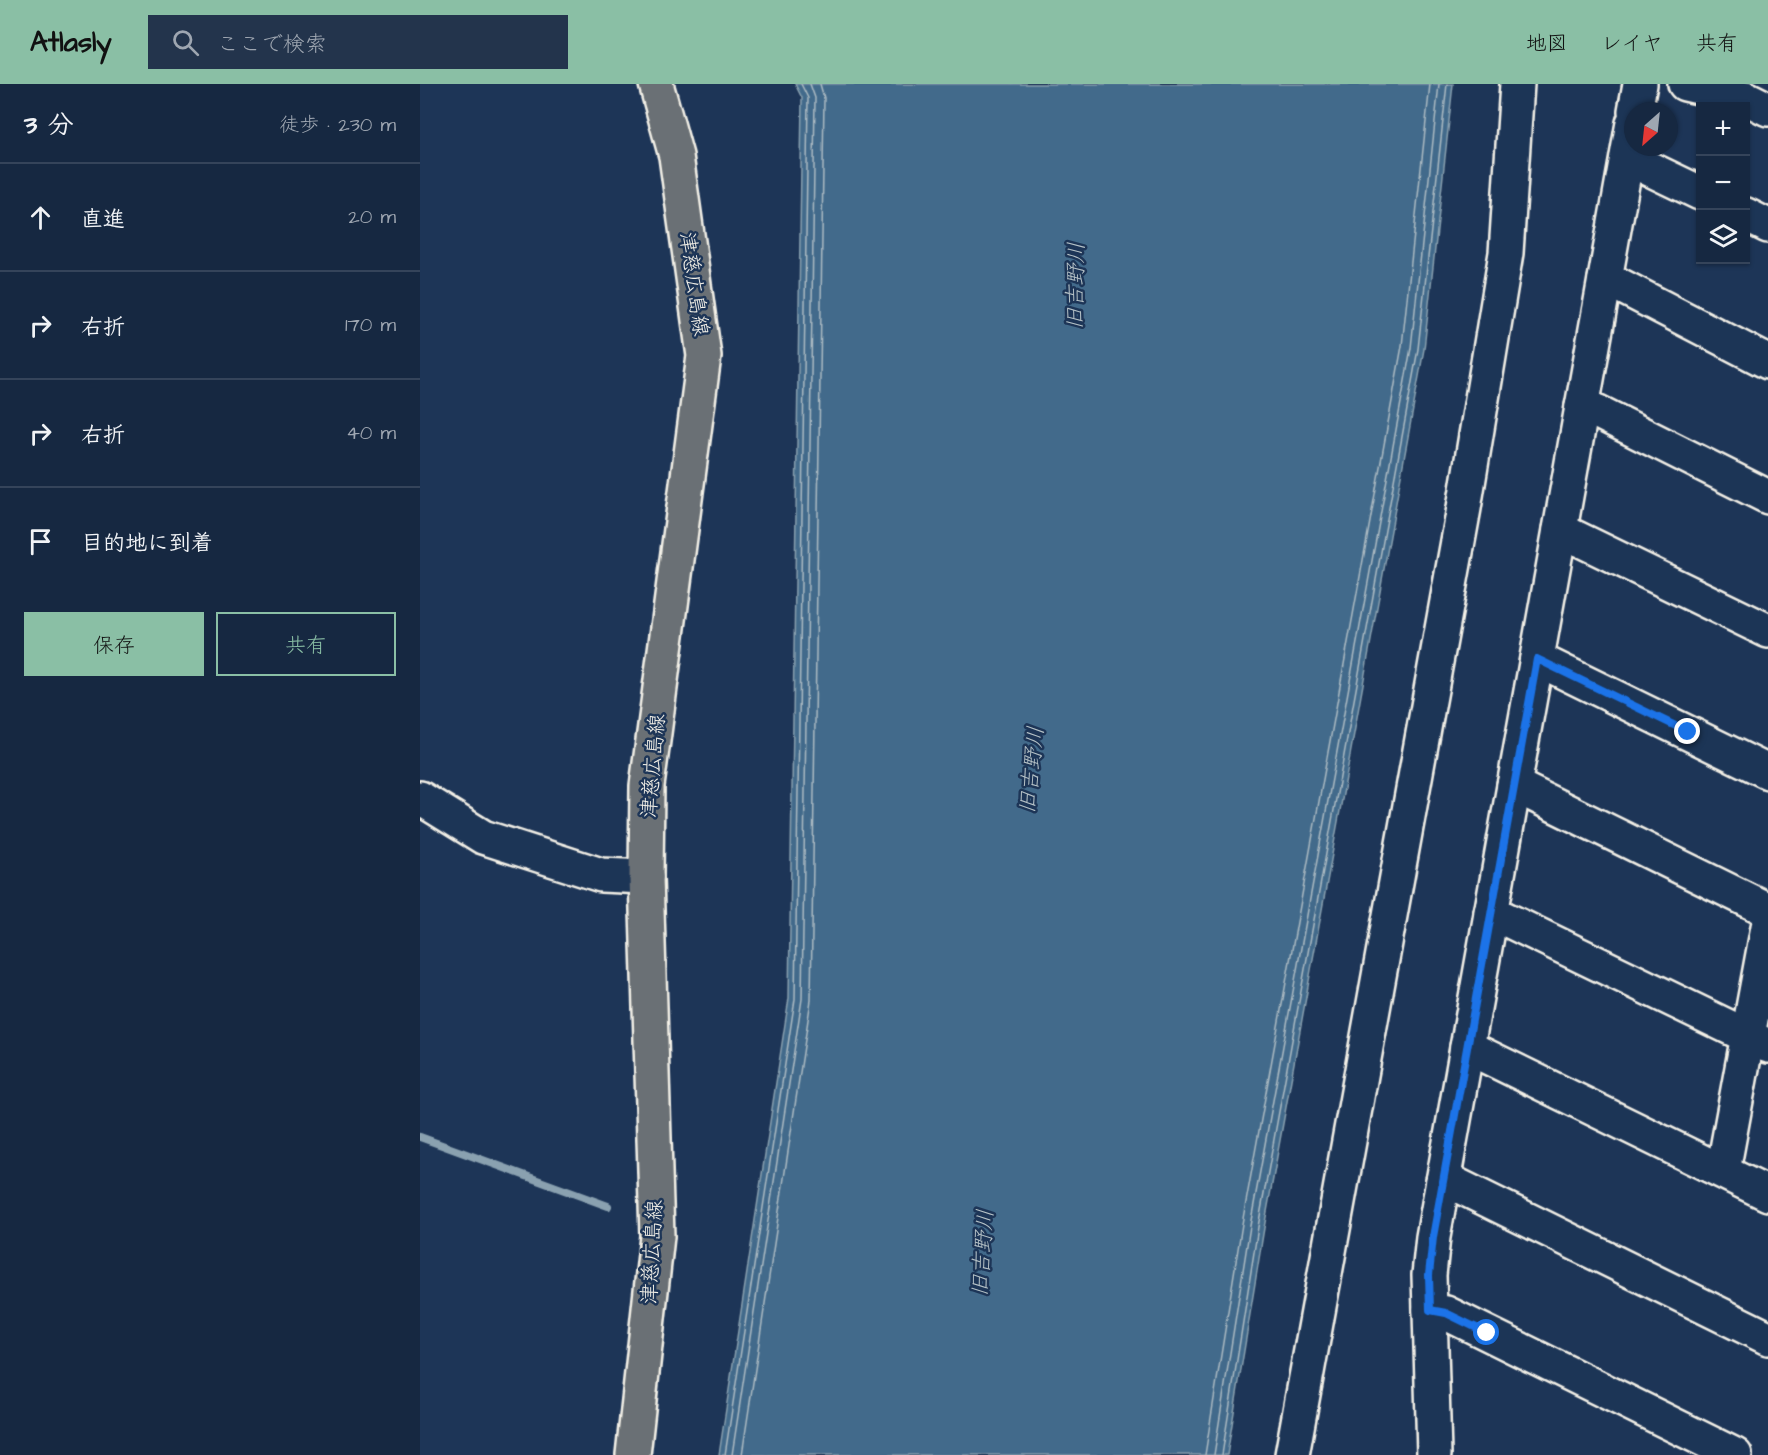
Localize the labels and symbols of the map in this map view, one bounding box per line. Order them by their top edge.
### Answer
north arrow [1624,102,1678,156]
street label: 津慈広島線 [672,230,716,338]
water label: 旧吉野川 [1060,242,1092,330]
street label: 津慈広島線 [634,712,672,820]
route end [1674,718,1700,744]
water label: 旧吉野川 [1012,725,1052,815]
street label: 津慈広島線 [635,1199,669,1305]
water label: 旧吉野川 [964,1208,1002,1298]
route start [1473,1319,1499,1345]

